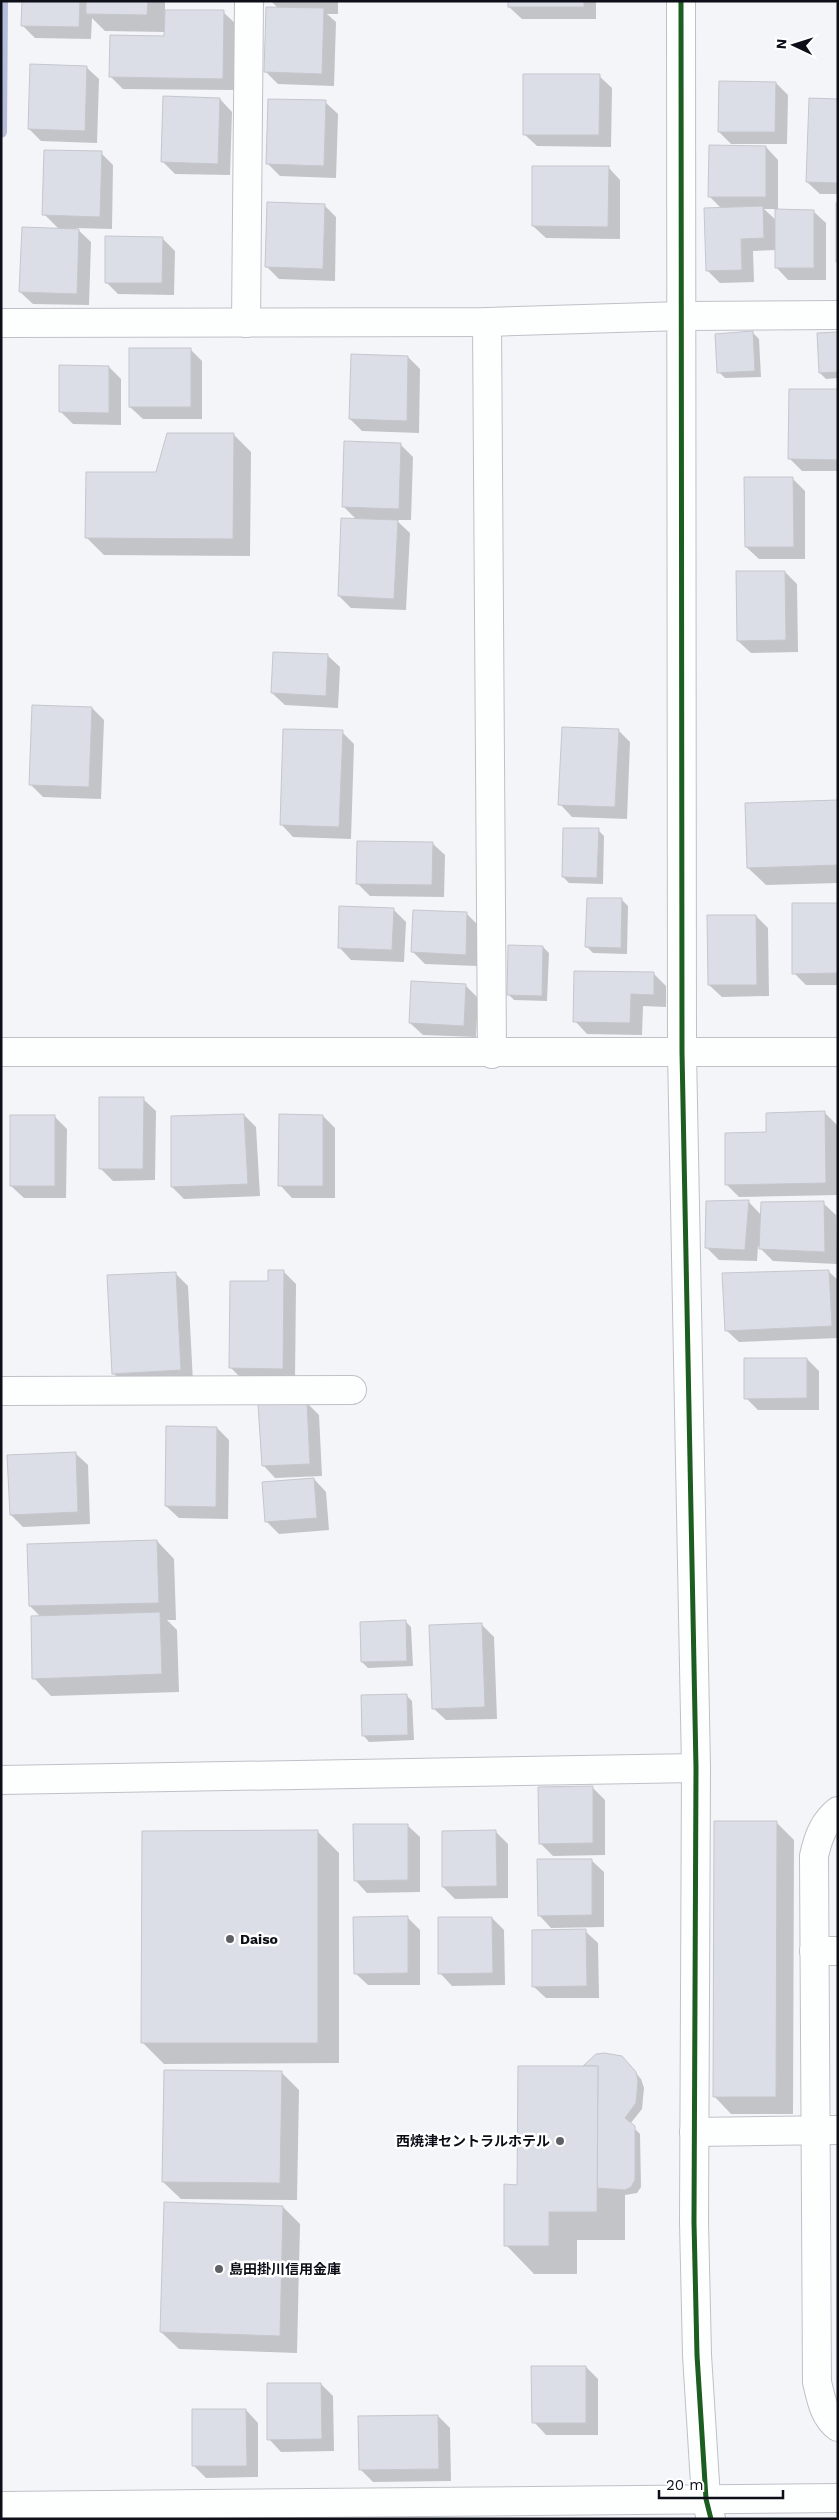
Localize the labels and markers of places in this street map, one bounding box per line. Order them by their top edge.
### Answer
place label: Daiso [240,1931,278,1947]
marker: Daiso [224,1933,236,1945]
place label: 西焼津セントラルホテル [396,2133,550,2149]
marker: 西焼津セントラルホテル [554,2135,566,2147]
place label: 島田掛川信用金庫 [229,2261,341,2277]
marker: 島田掛川信用金庫 [213,2263,225,2275]

